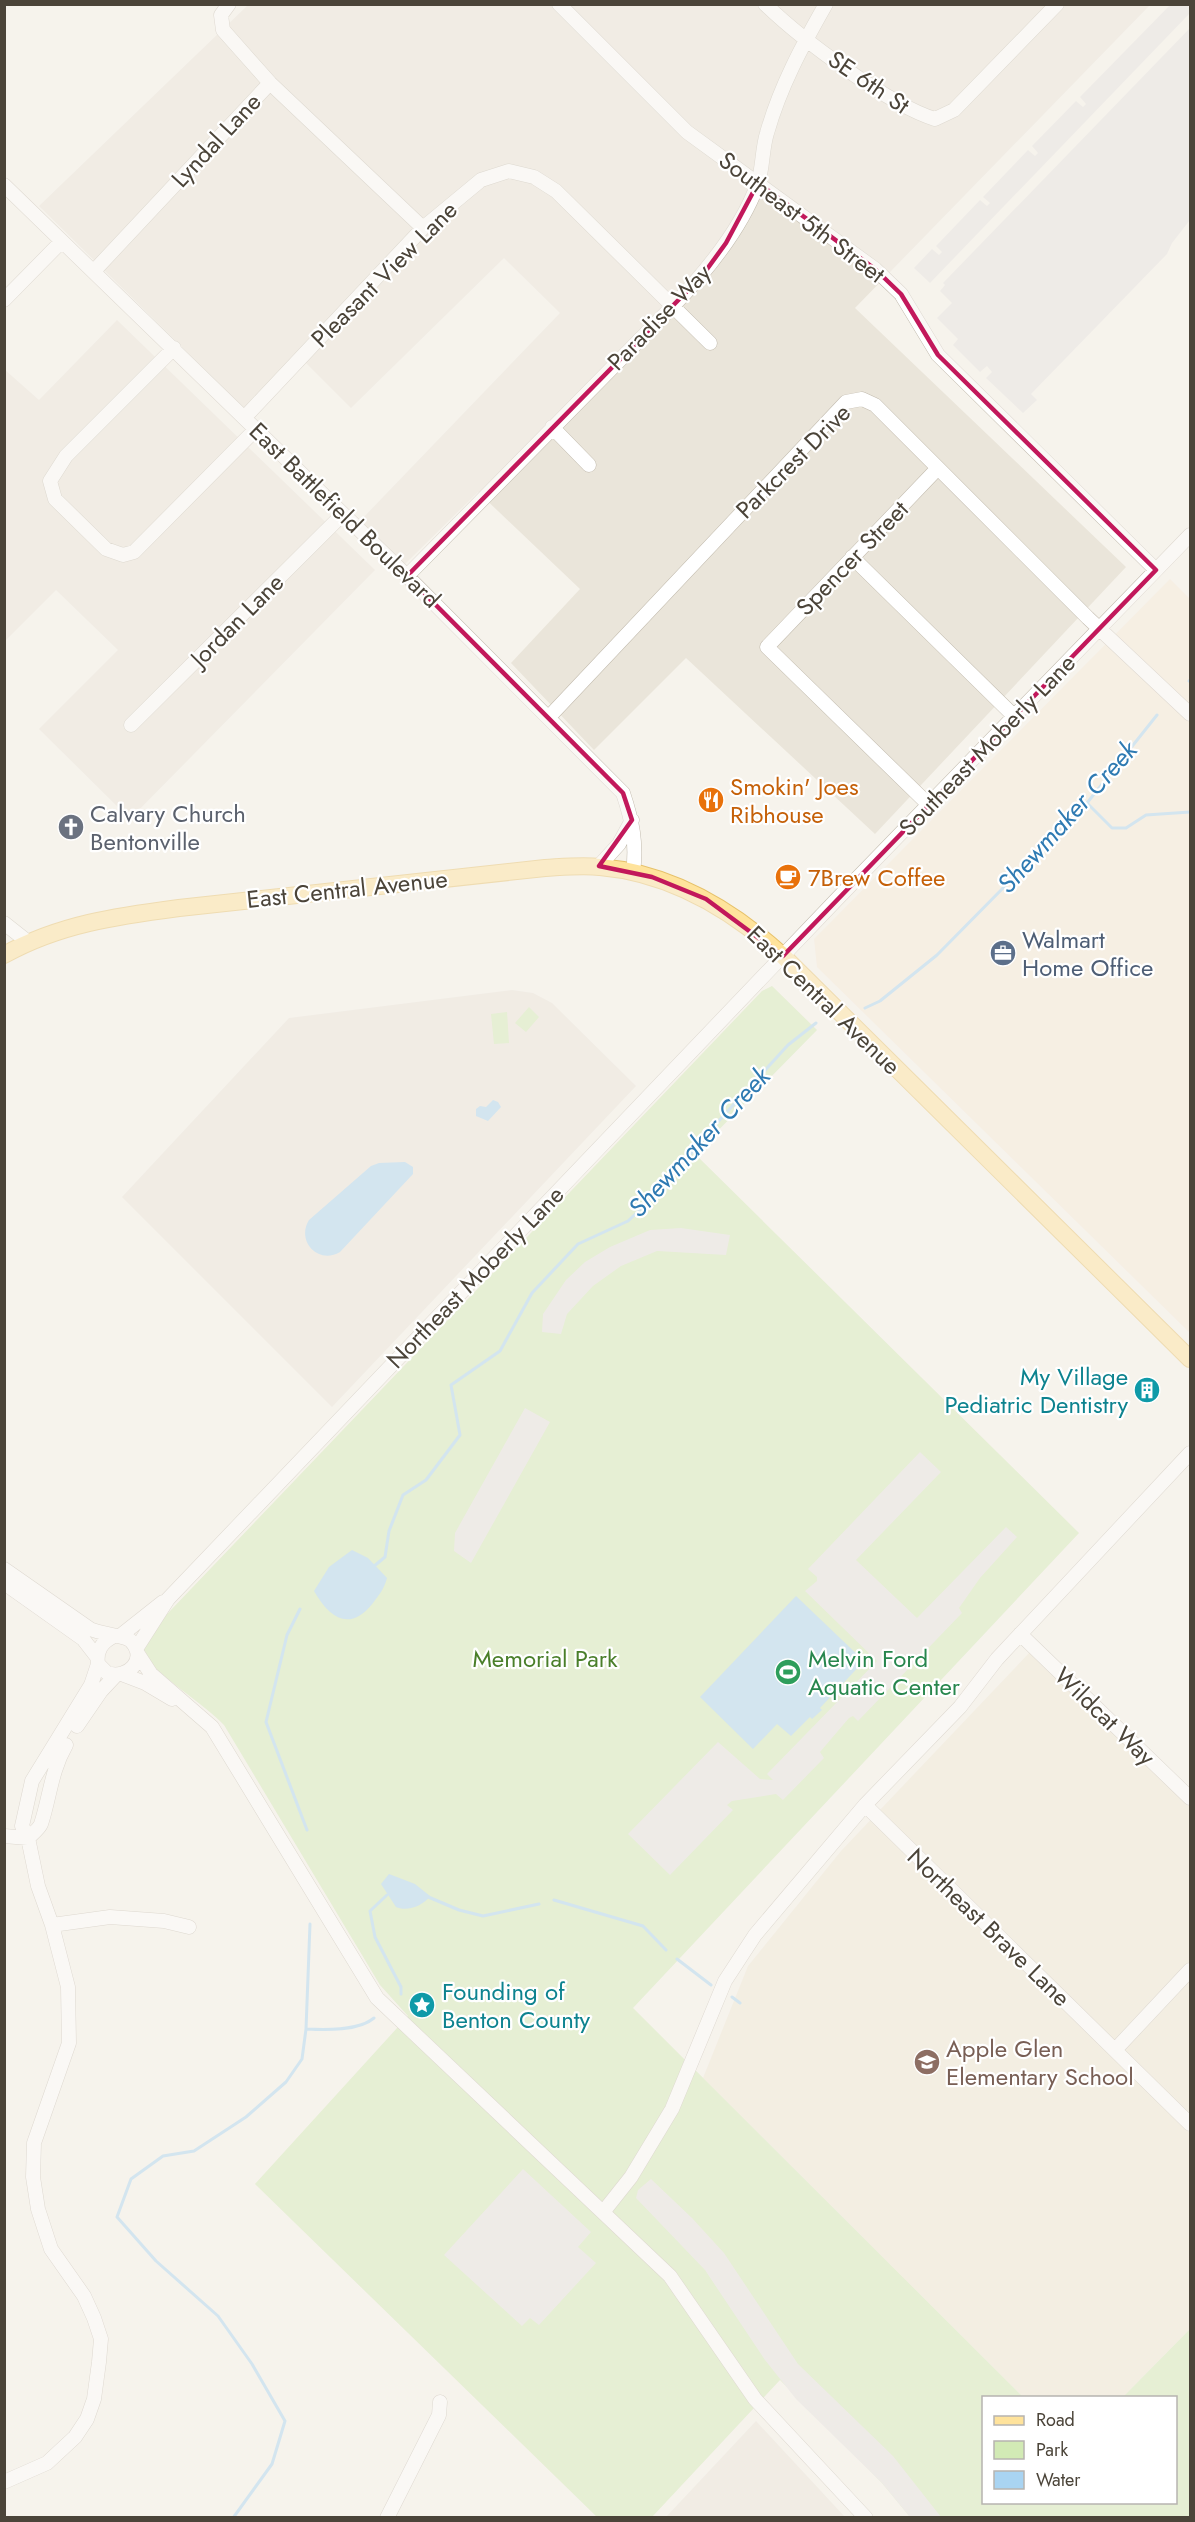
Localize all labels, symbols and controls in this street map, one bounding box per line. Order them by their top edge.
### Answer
street label: SE 6th St [821,42,917,122]
street label: Lyndal Lane [163,85,269,195]
street label: Southeast 5th Street [712,143,893,291]
street label: Pleasant View Lane [303,193,465,355]
street label: Paradise Way [599,256,719,378]
street label: Parkcrest Drive [728,396,858,526]
street label: East Battlefield Boulevard [241,414,449,616]
street label: Spencer Street [788,492,916,624]
street label: Jordan Lane [180,565,292,677]
street label: Southeast Moberly Lane [891,646,1083,844]
water label: Shewmaker Creek [988,731,1147,902]
place label: Smokin' Joes Ribhouse [730,769,859,832]
restaurant icon: Smokin' Joes Ribhouse [696,785,726,815]
place label: Calvary Church Bentonville [90,796,246,859]
church icon: Calvary Church Bentonville [56,812,86,842]
place label: 7Brew Coffee [808,860,945,895]
street label: East Central Avenue [245,861,449,917]
cafe icon: 7Brew Coffee [773,862,803,892]
street label: East Central Avenue [739,917,909,1083]
place label: Walmart Home Office [1022,922,1153,985]
office icon: Walmart Home Office [988,938,1018,968]
water label: Shewmaker Creek [619,1057,780,1226]
street label: Northeast Moberly Lane [378,1178,572,1376]
place label: My Village Pediatric Dentistry [945,1359,1128,1422]
building icon: My Village Pediatric Dentistry [1132,1375,1162,1405]
park label: Memorial Park [472,1641,618,1676]
place label: Melvin Ford Aquatic Center [808,1641,961,1704]
sports icon: Melvin Ford Aquatic Center [773,1657,803,1687]
street label: Wildcat Way [1047,1659,1164,1774]
street label: Northeast Brave Lane [900,1840,1078,2014]
place label: Founding of Benton County [442,1974,591,2037]
place icon: Founding of Benton County [407,1990,437,2020]
place label: Apple Glen Elementary School [946,2031,1134,2094]
school or university icon: Apple Glen Elementary School [912,2047,942,2077]
legend [982,2396,1177,2504]
text: Road [1036,2407,1075,2433]
text: Park [1036,2437,1068,2463]
text: Water [1036,2467,1081,2493]

